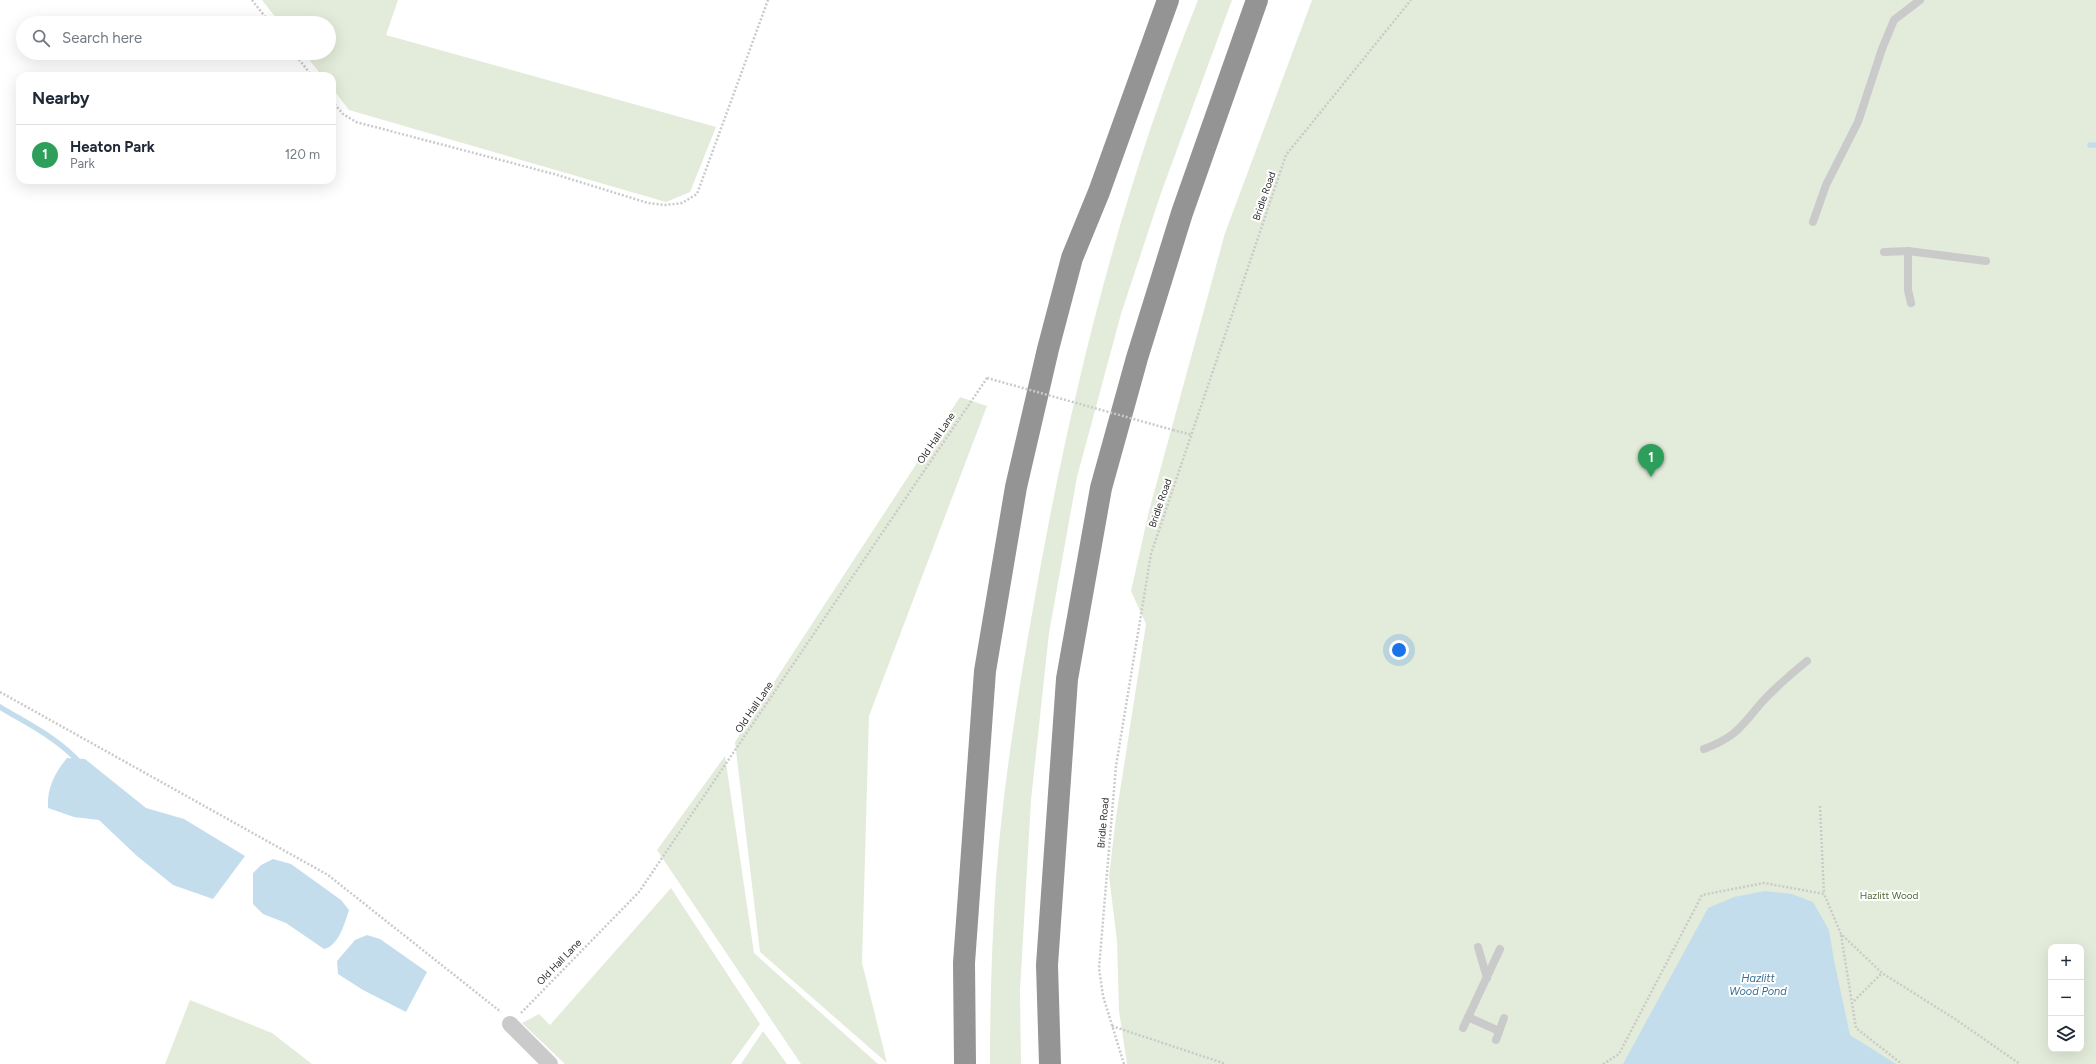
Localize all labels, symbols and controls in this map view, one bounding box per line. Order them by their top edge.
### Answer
search box [16,16,336,60]
icon: search [30,27,52,49]
text: Search here [62,29,142,47]
text: Nearby [32,88,90,108]
text: Heaton Park [70,138,155,156]
text: 1 [42,147,48,162]
text: 120 m [285,147,320,162]
text: Park [70,156,95,171]
street label: Bridle Road [1250,170,1278,222]
street label: Old Hall Lane [914,409,958,466]
pin: 1 [1638,444,1664,477]
street label: Bridle Road [1146,477,1174,529]
your location [1389,640,1409,660]
street label: Old Hall Lane [732,678,776,735]
street label: Bridle Road [1094,797,1112,849]
park label: Hazlitt Wood [1860,889,1918,902]
street label: Old Hall Lane [534,936,585,988]
map controls [2048,944,2084,1052]
button: + [2048,944,2084,980]
water label: Hazlitt Wood Pond [1729,972,1787,998]
button: − [2048,980,2084,1016]
button: layers [2048,1016,2084,1052]

